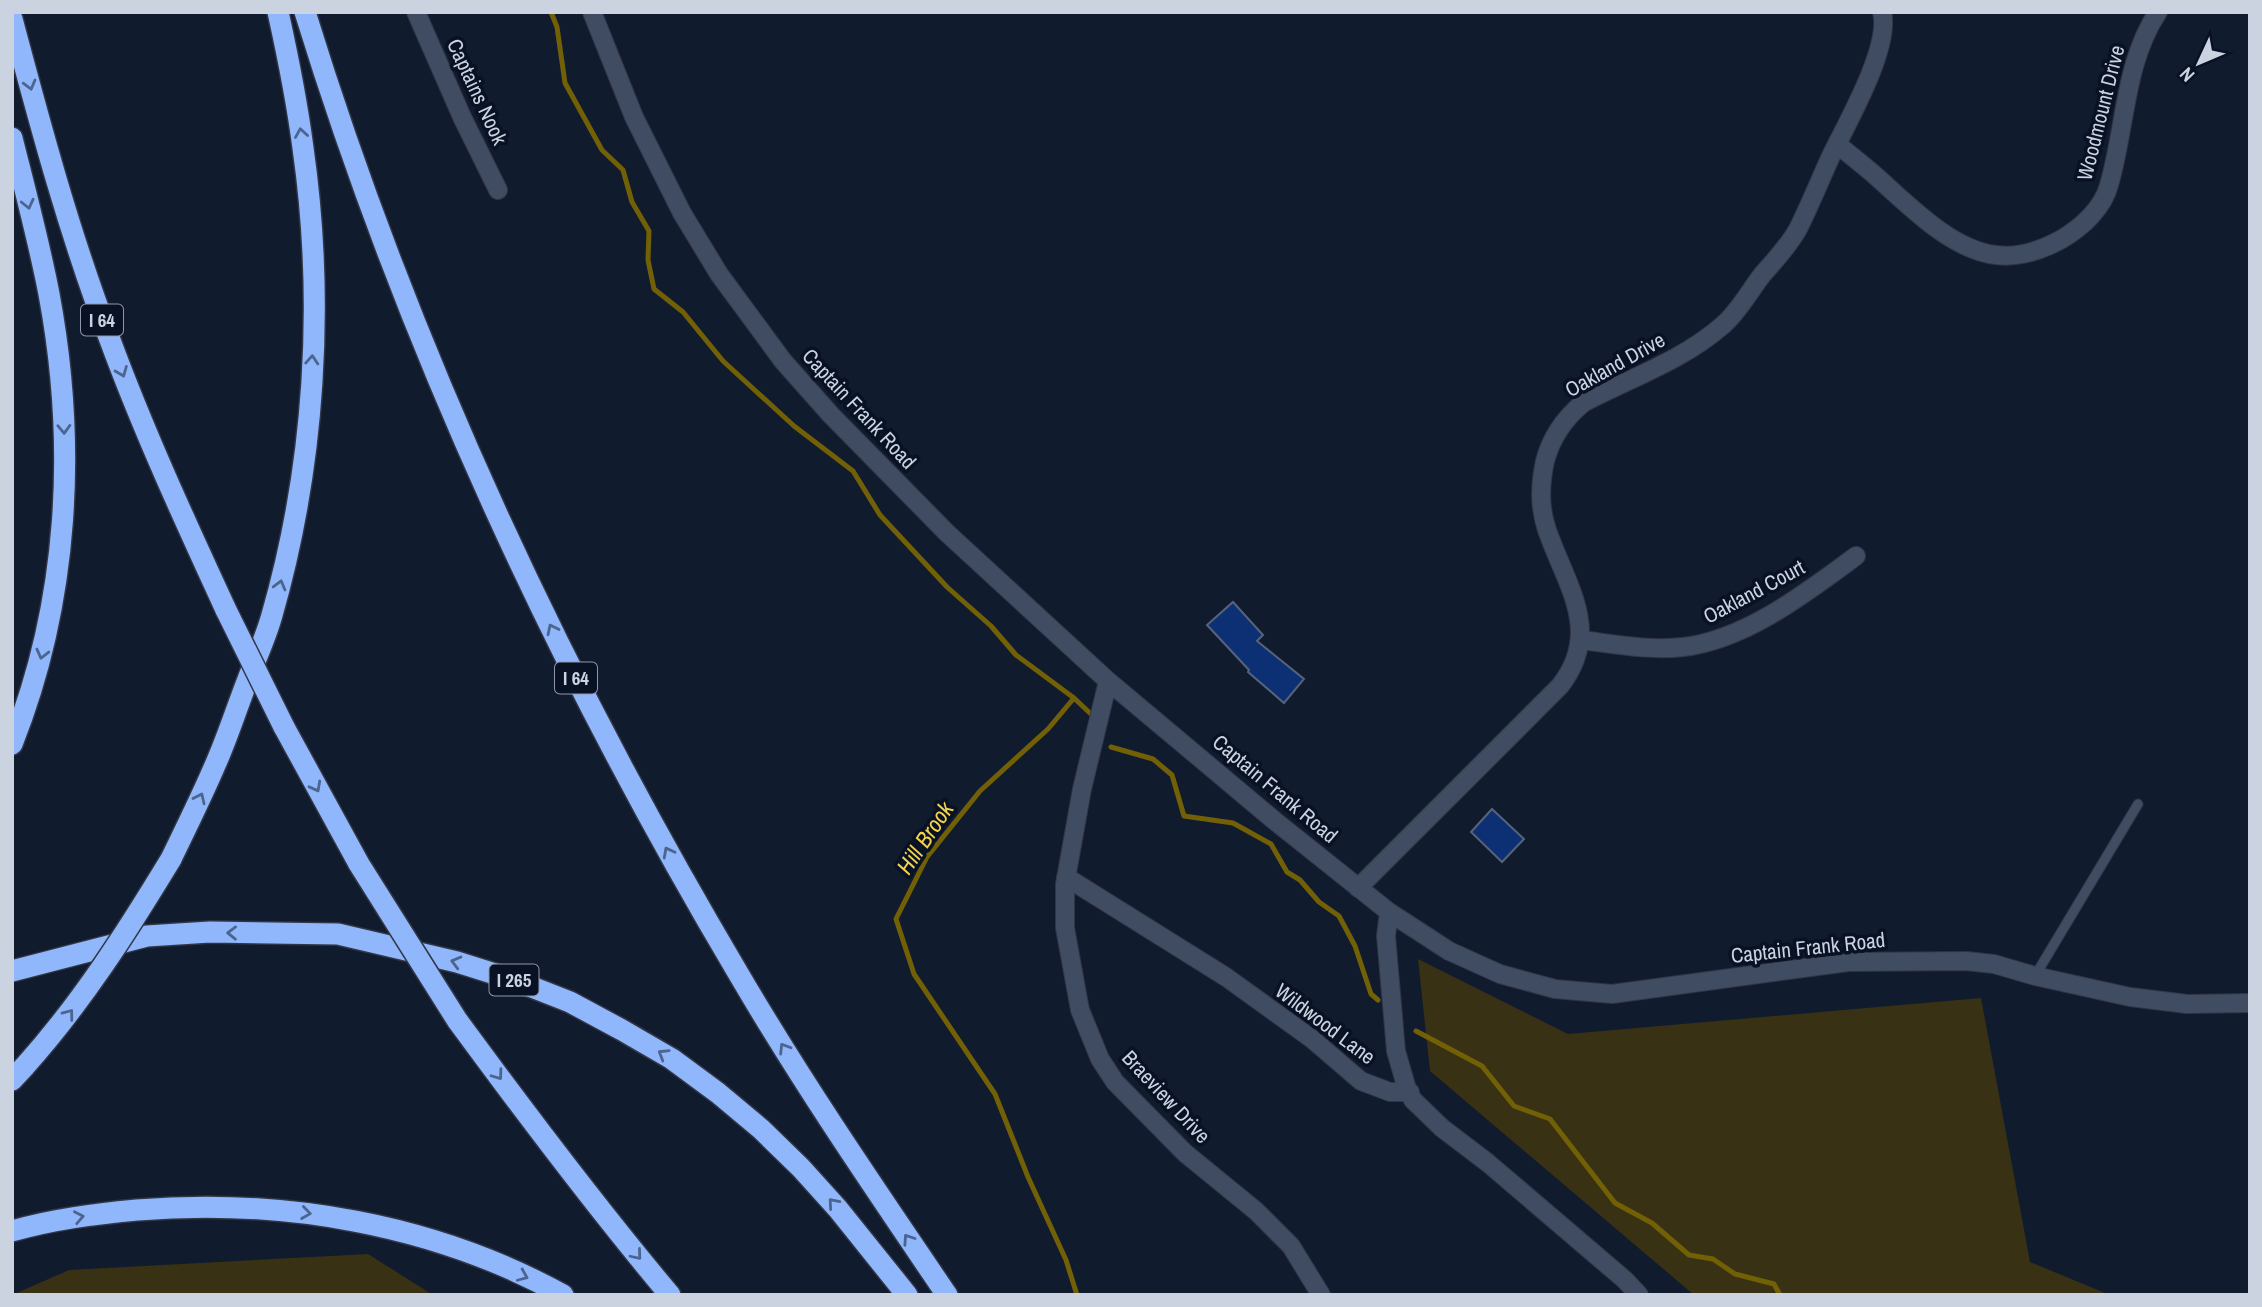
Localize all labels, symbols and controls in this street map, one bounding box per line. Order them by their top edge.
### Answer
north arrow [2164,28,2234,98]
street label: Captains Nook [440,34,515,150]
street label: Woodmount Drive [2070,42,2131,184]
text: N [2174,62,2200,88]
one-way arrow [22,79,36,91]
one-way arrow [294,127,309,139]
one-way arrow [20,198,34,210]
road number: I 64 [81,304,123,336]
street label: Oakland Drive [1560,325,1670,404]
street label: Captain Frank Road [796,342,923,475]
one-way arrow [304,354,319,365]
one-way arrow [114,364,128,377]
one-way arrow [56,423,71,434]
street label: Oakland Court [1698,553,1810,630]
one-way arrow [272,579,286,591]
one-way arrow [546,624,560,636]
one-way arrow [36,648,50,660]
road number: I 64 [555,663,597,694]
street label: Captain Frank Road [1207,728,1344,850]
one-way arrow [307,780,321,792]
one-way arrow [192,792,206,805]
water label: Hill Brook [889,794,961,880]
one-way arrow [663,847,676,860]
one-way arrow [226,925,237,940]
street label: Captain Frank Road [1729,925,1887,970]
one-way arrow [450,956,462,970]
road number: I 265 [490,964,538,996]
street label: Wildwood Lane [1269,976,1381,1071]
one-way arrow [61,1009,73,1022]
one-way arrow [779,1043,792,1056]
street label: Braeview Drive [1116,1044,1217,1150]
one-way arrow [657,1049,670,1062]
one-way arrow [489,1067,502,1080]
one-way arrow [829,1199,841,1212]
one-way arrow [300,1206,311,1221]
one-way arrow [73,1210,85,1225]
one-way arrow [904,1234,916,1247]
one-way arrow [629,1247,641,1260]
one-way arrow [517,1267,529,1281]

